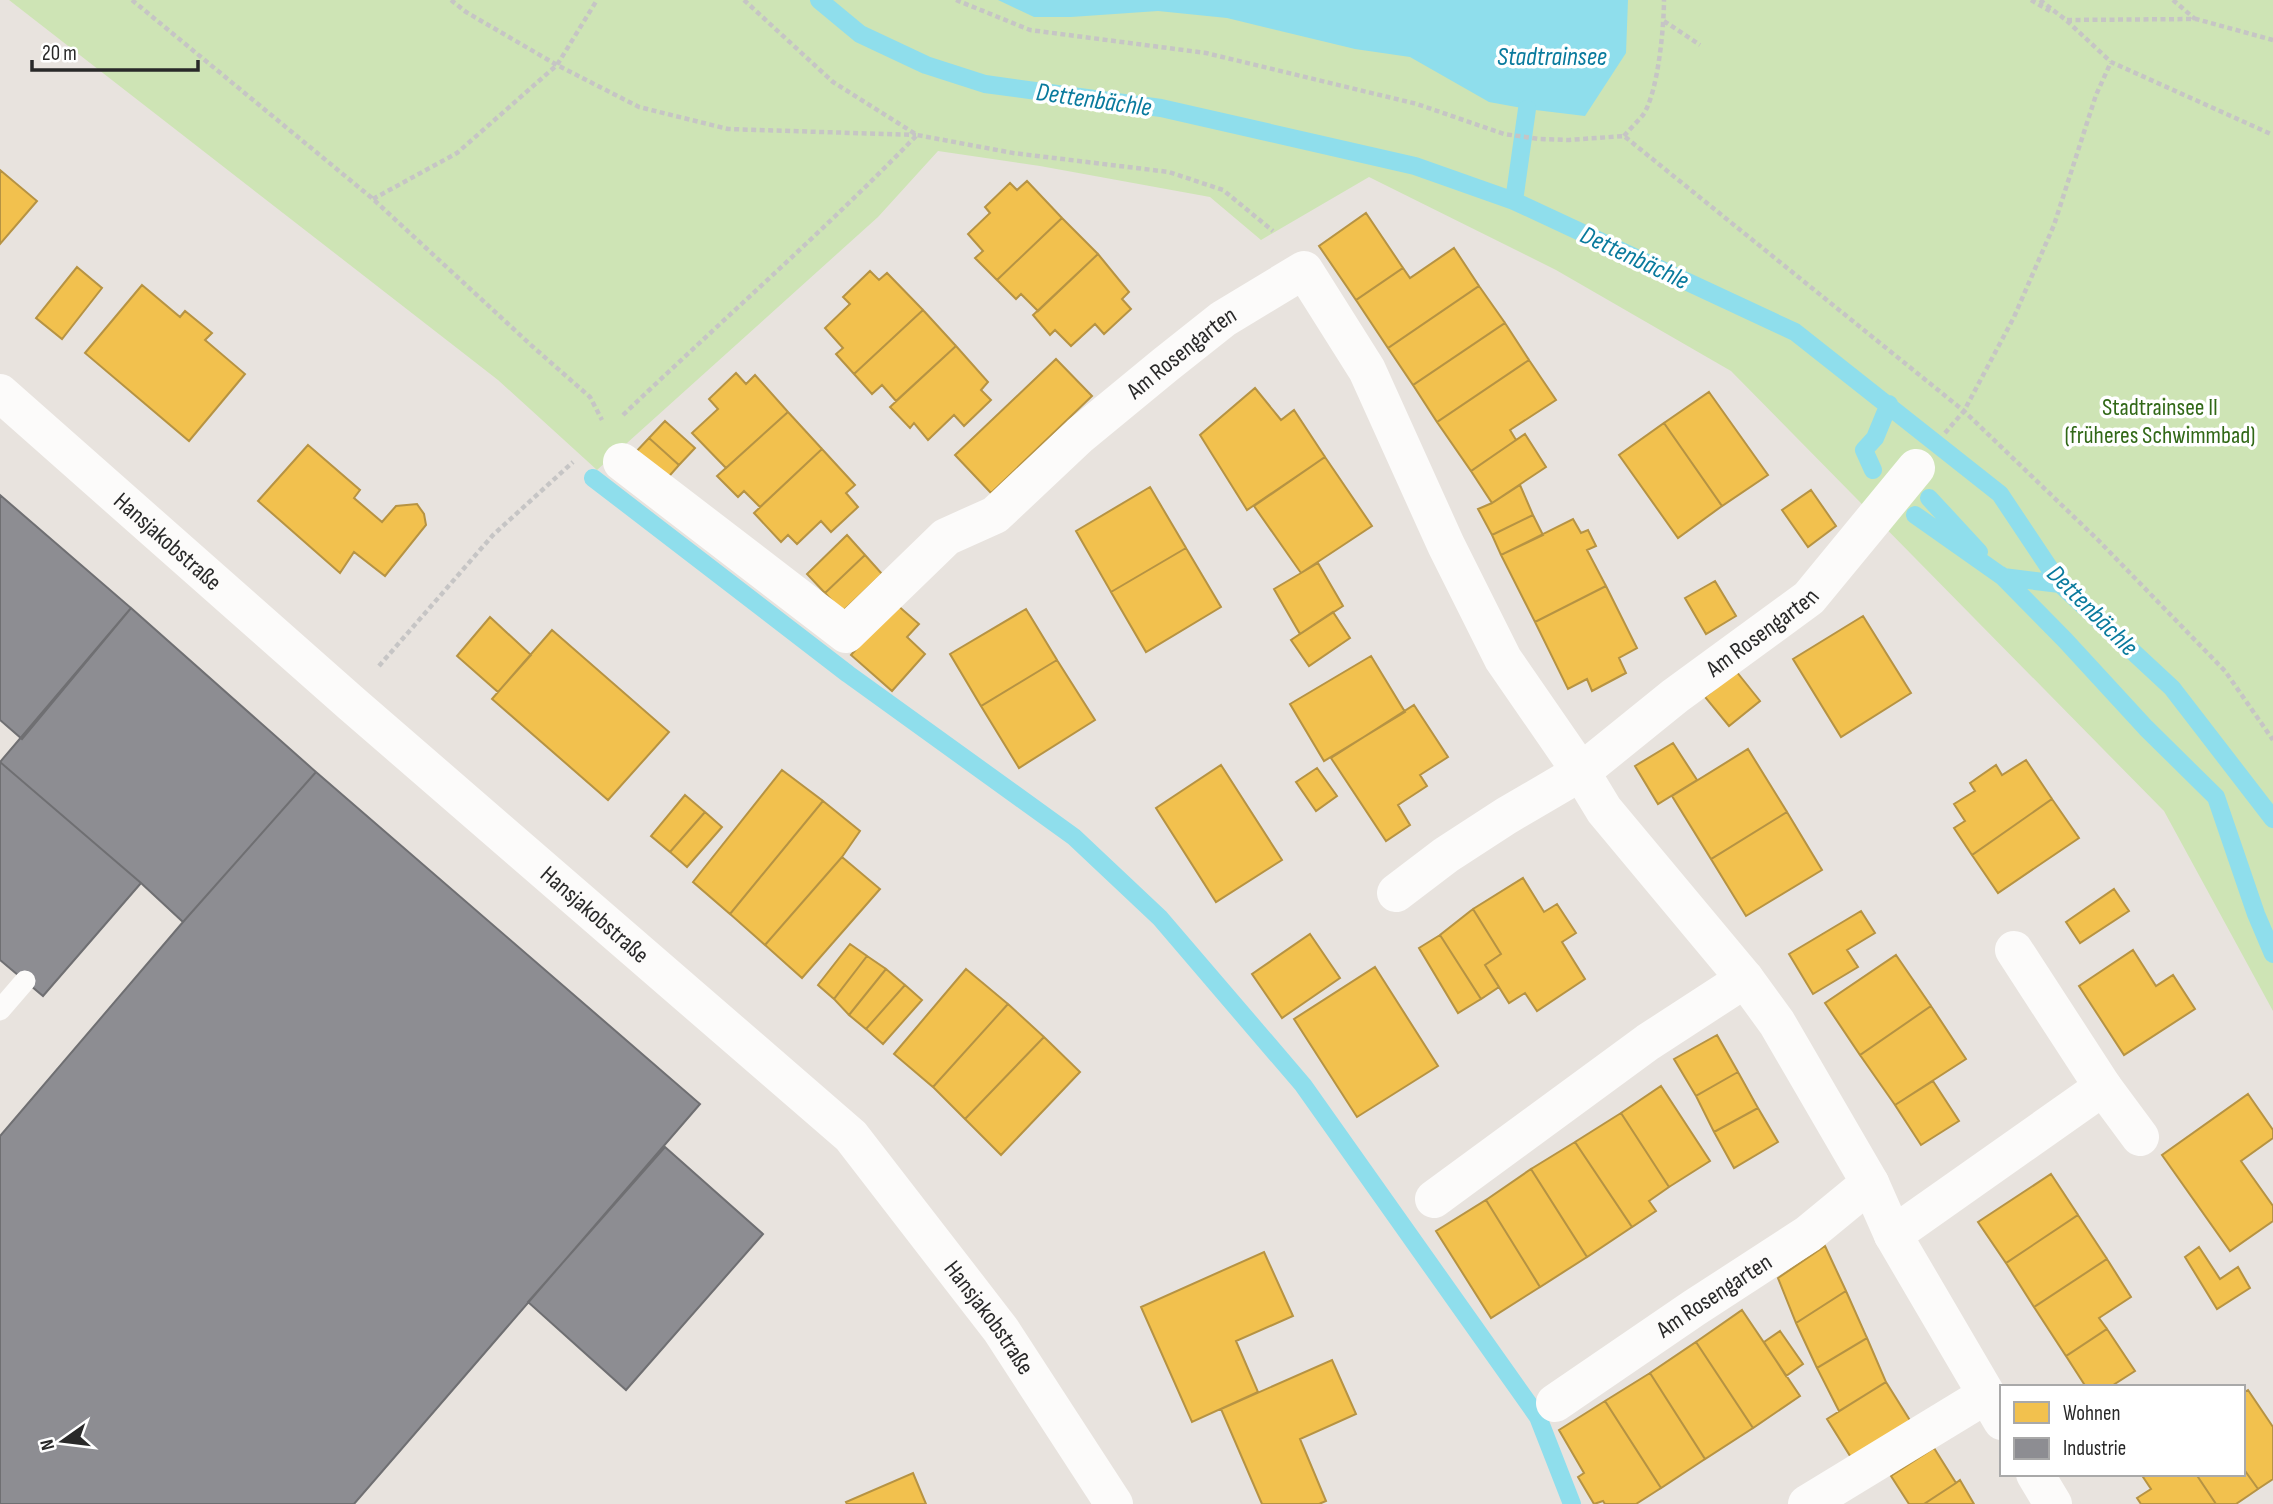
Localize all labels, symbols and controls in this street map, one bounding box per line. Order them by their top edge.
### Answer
scale bar [32,28,198,72]
text: 20 m [42,41,77,66]
water label: Stadtrainsee [1497,42,1607,73]
water label: Dettenbächle [1034,77,1153,124]
water label: Dettenbächle [1575,220,1694,297]
street label: Am Rosengarten [1120,300,1242,406]
park label: Stadtrainsee II (früheres Schwimmbad) [2065,393,2255,450]
street label: Hansjakobstraße [108,486,227,597]
water label: Dettenbächle [2040,559,2144,663]
street label: Am Rosengarten [1700,583,1826,684]
street label: Hansjakobstraße [534,860,655,970]
street label: Am Rosengarten [1650,1247,1777,1345]
street label: Hansjakobstraße [938,1255,1040,1380]
legend [2000,1385,2245,1476]
text: Wohnen [2063,1401,2120,1426]
north arrow [28,1406,98,1476]
text: Industrie [2063,1436,2126,1461]
text: N [36,1437,60,1452]

